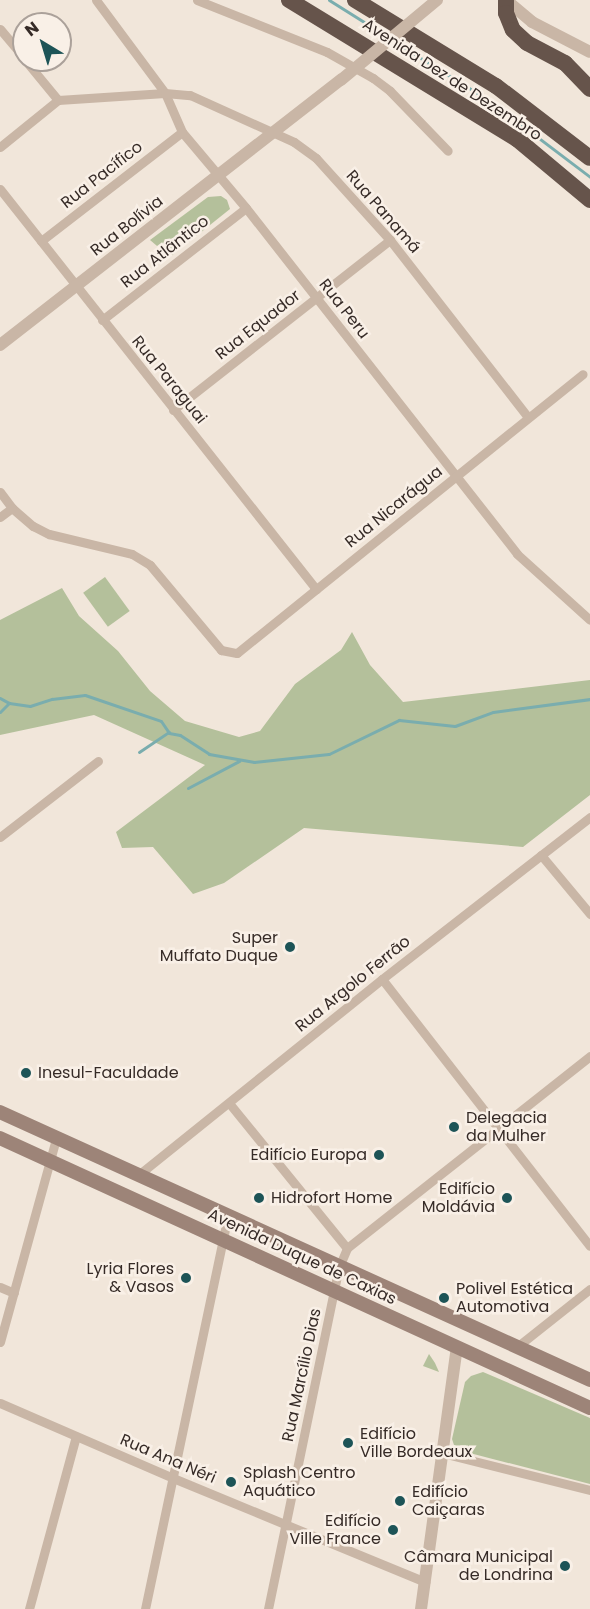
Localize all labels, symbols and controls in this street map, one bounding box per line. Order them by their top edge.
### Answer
north arrow [12,12,72,72]
street label: Avenida Dez de Dezembro [359,15,545,145]
text: N [20,16,44,42]
street label: Rua Pacífico [58,137,146,213]
street label: Rua Panamá [342,167,424,257]
street label: Rua Bolívia [87,192,167,260]
street label: Rua Atlântico [117,212,213,292]
street label: Rua Peru [315,275,373,343]
street label: Rua Equador [212,286,304,364]
street label: Rua Paraguai [128,332,210,428]
street label: Rua Nicarágua [342,462,446,552]
place label: Super Muffato Duque [160,928,278,966]
street label: Rua Argolo Ferrão [292,932,414,1036]
marker: Super Muffato Duque [283,940,297,954]
place label: Inesul-Faculdade [38,1063,179,1083]
marker: Inesul-Faculdade [19,1066,33,1080]
place label: Delegacia da Mulher [466,1108,547,1146]
marker: Delegacia da Mulher [447,1120,461,1134]
place label: Edifício Europa [250,1145,367,1165]
marker: Edifício Europa [372,1148,386,1162]
place label: Edifício Moldávia [422,1179,495,1217]
place label: Hidrofort Home [271,1188,392,1208]
marker: Hidrofort Home [252,1191,266,1205]
marker: Edifício Moldávia [500,1191,514,1205]
street label: Avenida Duque de Caxias [205,1205,399,1309]
place label: Lyria Flores & Vasos [87,1259,174,1297]
marker: Lyria Flores & Vasos [179,1271,193,1285]
place label: Polivel Estética Automotiva [456,1279,573,1317]
marker: Polivel Estética Automotiva [437,1291,451,1305]
street label: Rua Marcílio Dias [278,1306,326,1444]
place label: Edifício Ville Bordeaux [360,1424,472,1462]
street label: Rua Ana Néri [117,1430,219,1488]
marker: Edifício Ville Bordeaux [341,1436,355,1450]
place label: Splash Centro Aquático [243,1463,355,1501]
marker: Splash Centro Aquático [224,1475,238,1489]
place label: Edifício Caiçaras [412,1482,485,1520]
marker: Edifício Caiçaras [393,1494,407,1508]
place label: Edifício Ville France [289,1511,381,1549]
marker: Edifício Ville France [386,1523,400,1537]
place label: Câmara Municipal de Londrina [404,1547,553,1585]
marker: Câmara Municipal de Londrina [558,1559,572,1573]

